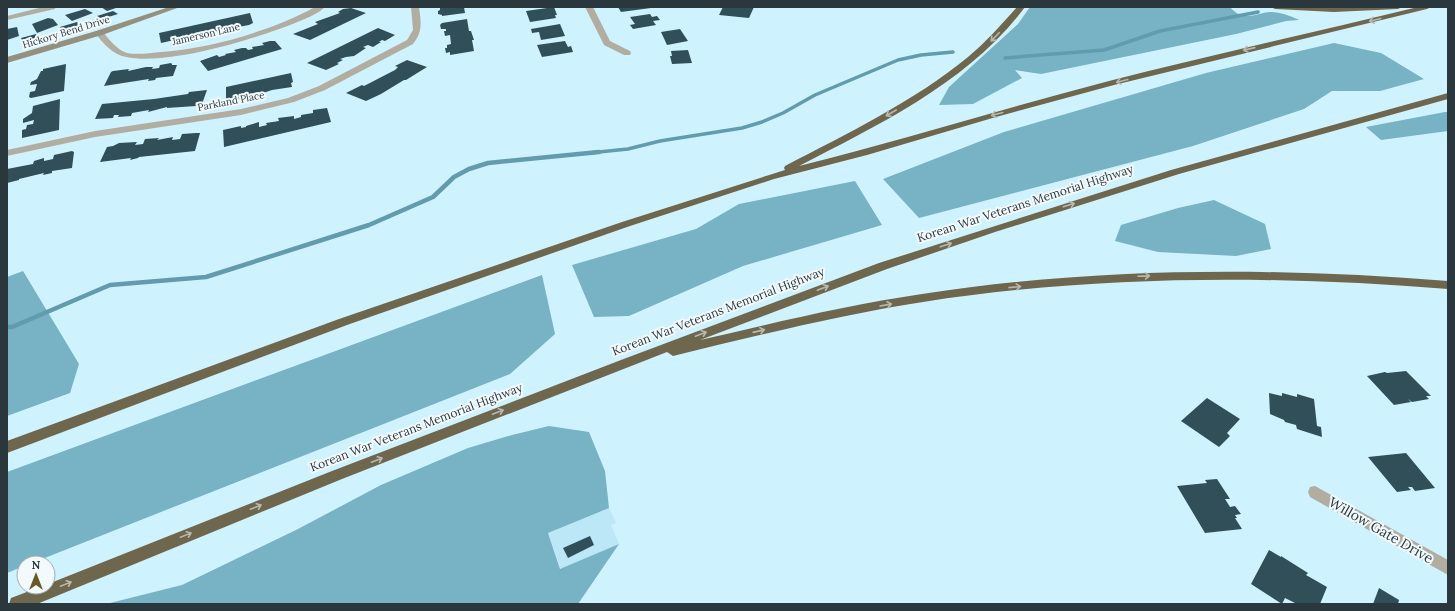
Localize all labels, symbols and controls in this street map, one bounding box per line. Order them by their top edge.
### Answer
street label: Hickory Bend Drive [21,12,112,51]
one-way arrow [1369,16,1382,24]
street label: Jamerson Lane [170,20,242,48]
one-way arrow [991,32,1000,42]
one-way arrow [1242,46,1255,54]
one-way arrow [1116,77,1129,85]
street label: Parkland Place [196,88,266,114]
one-way arrow [885,110,897,118]
one-way arrow [991,111,1004,118]
street label: Korean War Veterans Memorial Highway [915,161,1136,245]
one-way arrow [1063,201,1076,208]
one-way arrow [939,241,952,248]
street label: Korean War Veterans Memorial Highway [610,263,827,359]
one-way arrow [1137,272,1150,280]
one-way arrow [1008,283,1021,290]
one-way arrow [817,284,829,292]
one-way arrow [879,301,892,309]
one-way arrow [752,327,765,335]
one-way arrow [695,330,707,338]
street label: Korean War Veterans Memorial Highway [308,379,525,475]
one-way arrow [492,408,504,416]
one-way arrow [370,455,382,463]
street label: Willow Gate Drive [1326,493,1437,567]
one-way arrow [250,503,262,511]
one-way arrow [180,531,192,539]
north arrow [16,555,56,595]
text: N [32,558,41,572]
one-way arrow [59,579,71,587]

